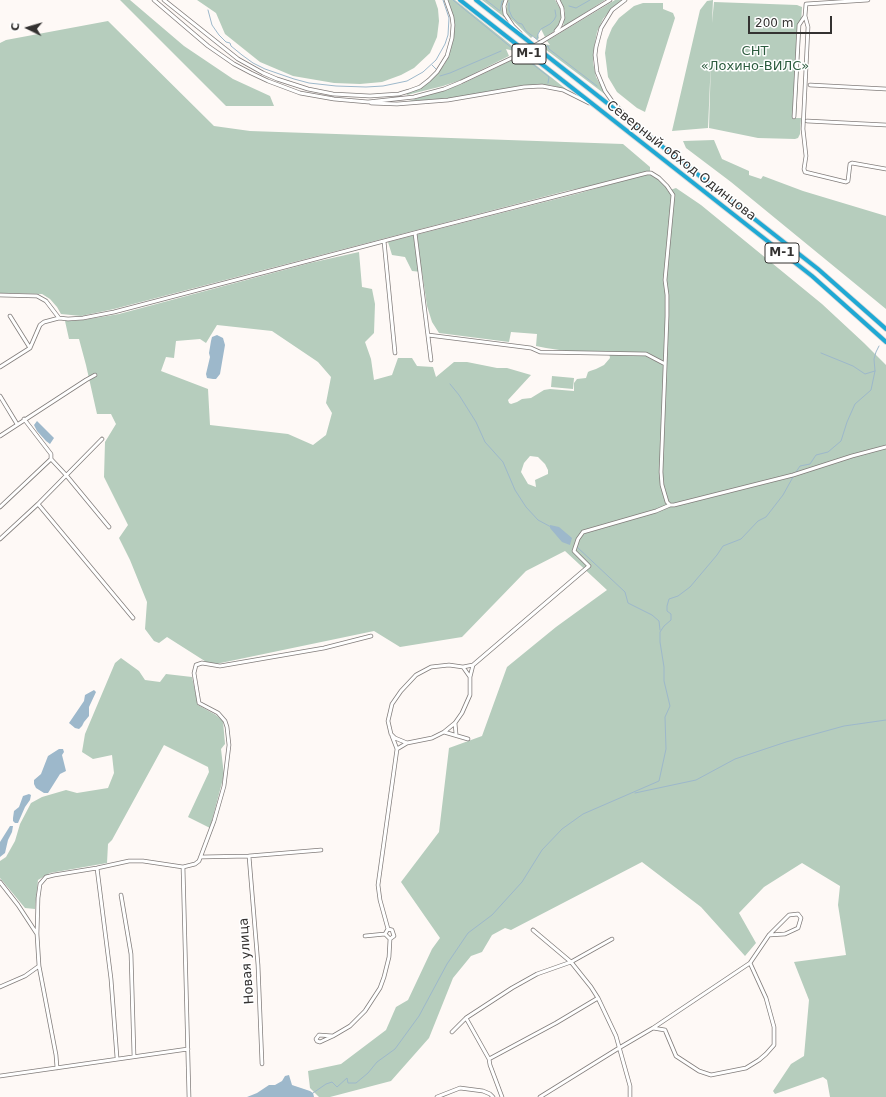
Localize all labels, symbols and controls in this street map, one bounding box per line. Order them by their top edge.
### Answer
north arrow [8,8,48,48]
scale bar [750,8,834,34]
text: 200 m [755,16,793,30]
text: С [9,22,22,32]
road number: М-1 [512,44,546,64]
park label: СНТ «Лохино-ВИЛС» [701,44,809,75]
street label: Северный обход Одинцова [603,98,759,224]
road number: М-1 [765,243,799,263]
street label: Новая улица [236,917,258,1005]

